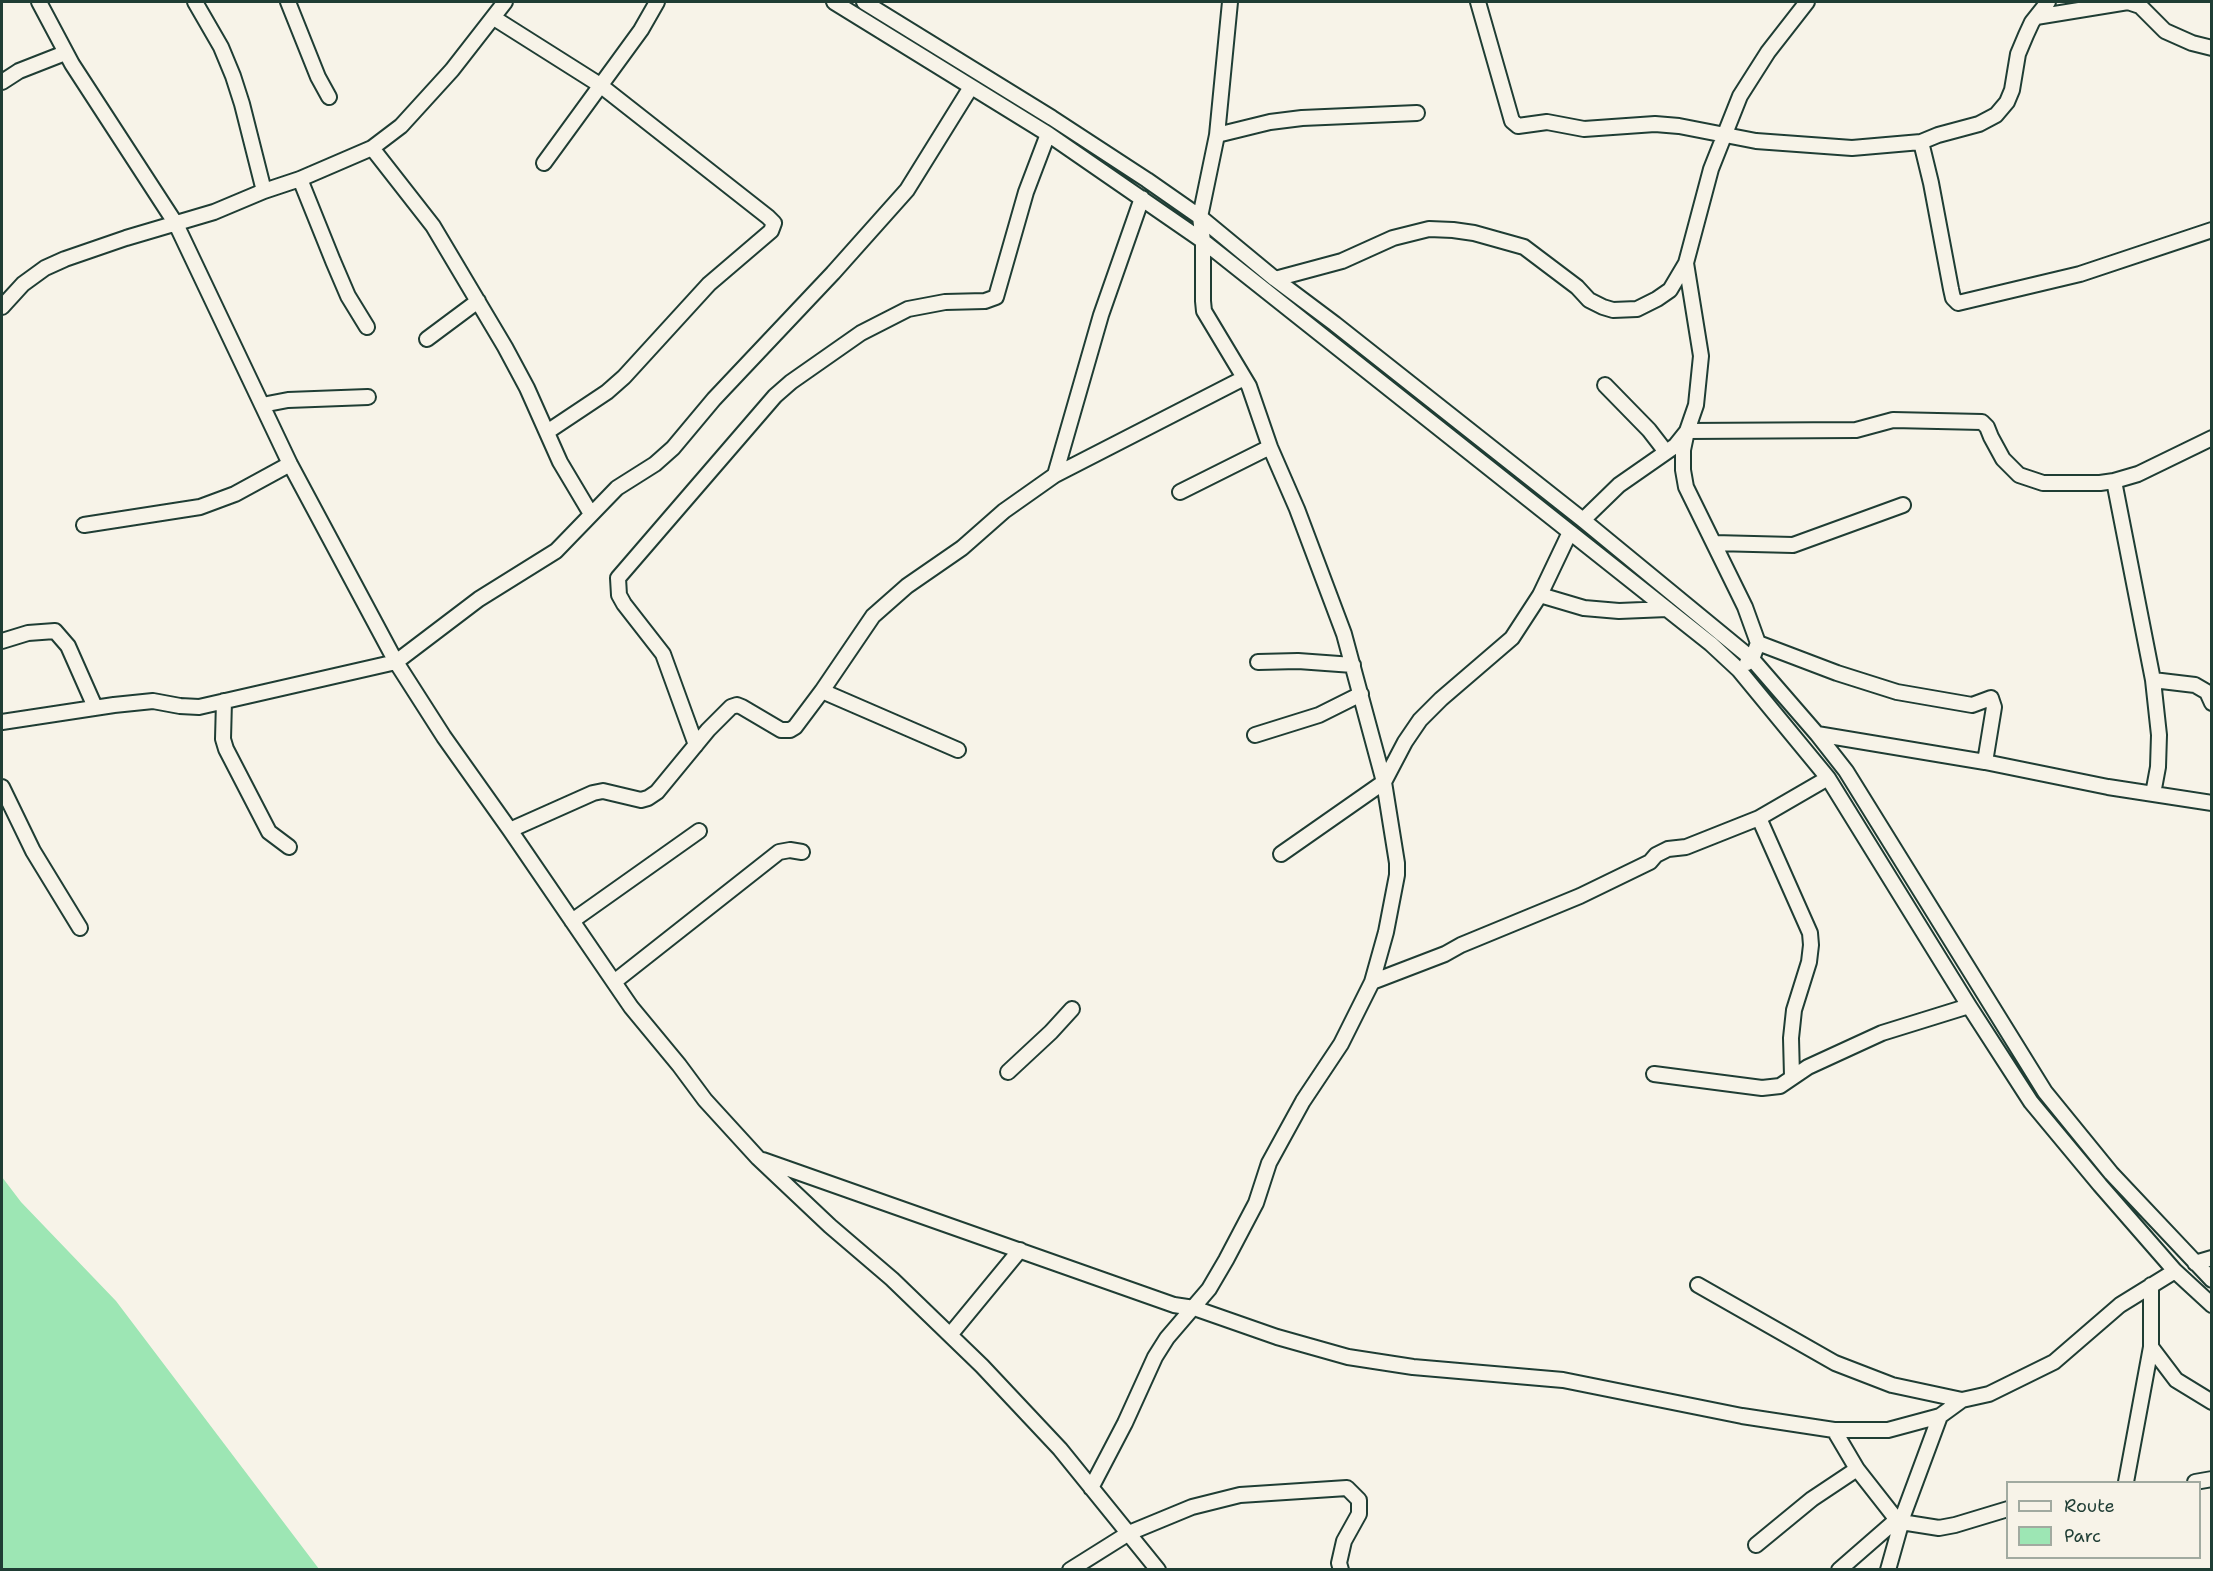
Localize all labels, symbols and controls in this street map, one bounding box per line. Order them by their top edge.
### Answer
legend [2006,1481,2201,1559]
text: Route [2064,1494,2115,1518]
text: Parc [2064,1524,2101,1548]

